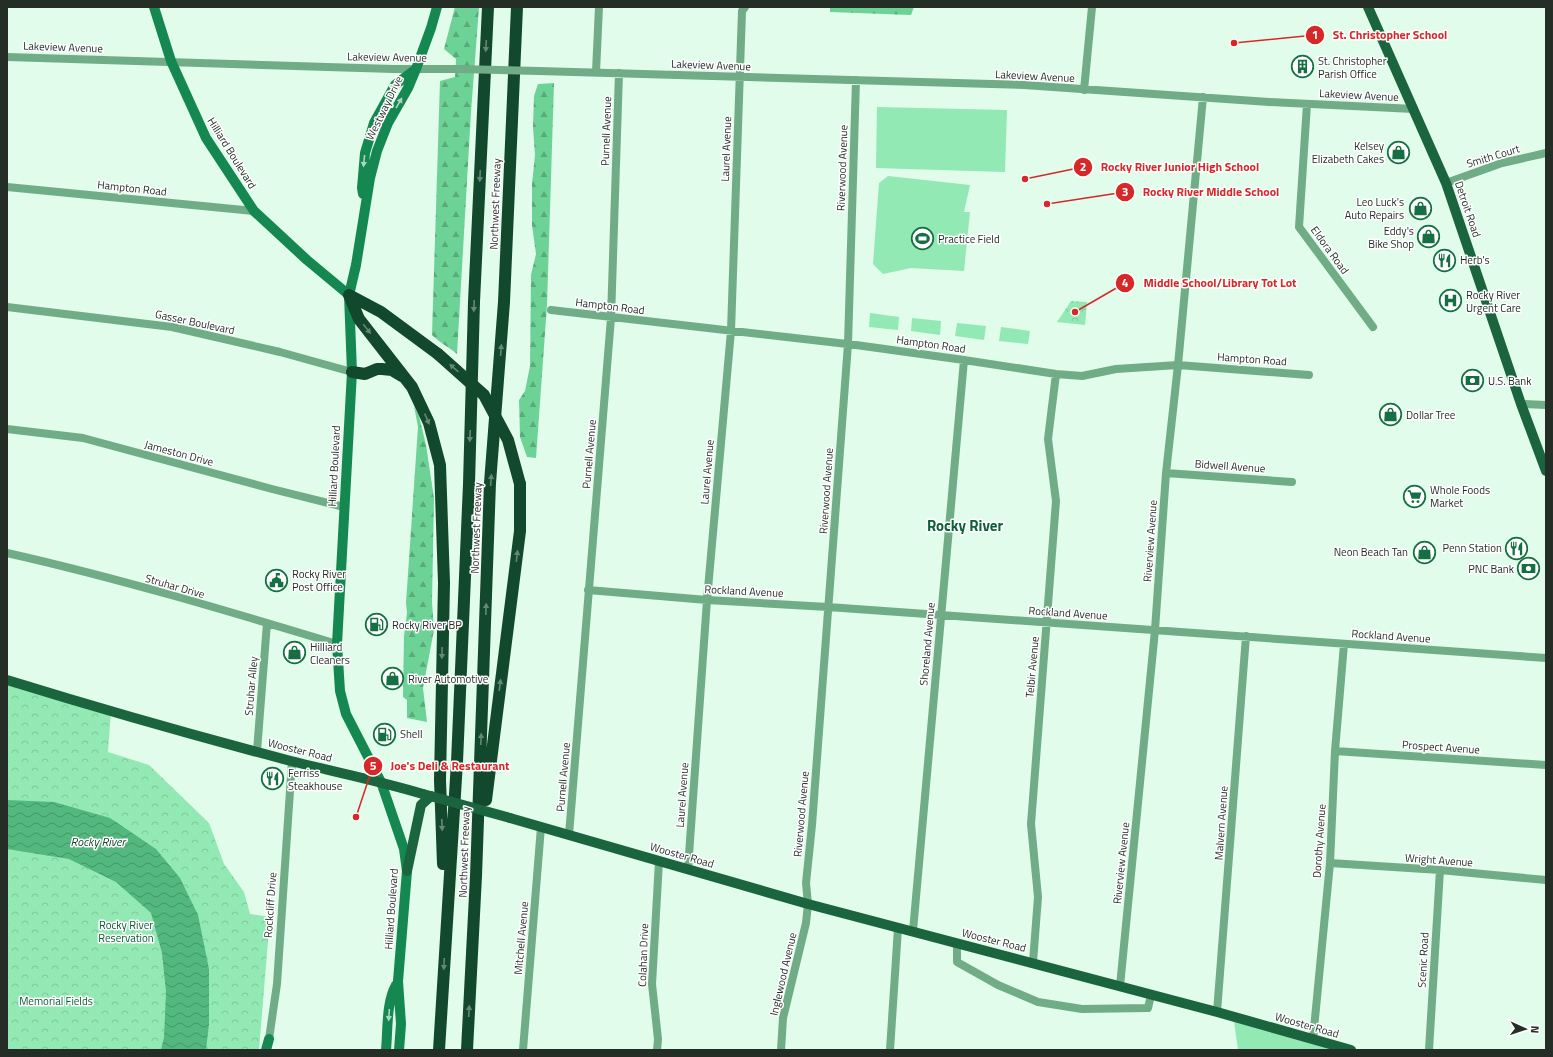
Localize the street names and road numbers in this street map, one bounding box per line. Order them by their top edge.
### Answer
street label: Lakeview Avenue [23,38,104,56]
street label: Lakeview Avenue [347,48,427,66]
street label: Lakeview Avenue [671,56,752,74]
street label: Lakeview Avenue [995,66,1076,86]
street label: Westway Drive [362,73,407,143]
street label: Lakeview Avenue [1319,85,1400,105]
street label: Purnell Avenue [597,96,615,166]
street label: Hilliard Boulevard [204,114,260,192]
street label: Laurel Avenue [717,116,735,182]
street label: Riverwood Avenue [832,124,852,211]
street label: Smith Court [1464,140,1522,172]
street label: Northwest Freeway [485,157,505,250]
street label: Hampton Road [96,176,168,200]
street label: Detroit Road [1451,179,1485,239]
street label: Eldora Road [1307,223,1353,277]
street label: Hampton Road [574,294,646,318]
street label: Gasser Boulevard [154,306,236,338]
street label: Hampton Road [895,331,967,357]
street label: Hampton Road [1217,349,1288,369]
street label: Purnell Avenue [578,418,600,489]
street label: Hilliard Boulevard [324,425,344,507]
street label: Jameston Drive [143,436,216,470]
street label: Laurel Avenue [696,438,718,505]
street label: Riverwood Avenue [815,447,837,535]
street label: Bidwell Avenue [1194,456,1266,476]
street label: Northwest Freeway [466,481,486,574]
street label: Riverview Avenue [1139,499,1161,583]
street label: Struhar Drive [143,570,207,602]
street label: Rockland Avenue [704,581,784,601]
street label: Shoreland Avenue [915,601,939,686]
street label: Rockland Avenue [1028,602,1108,624]
street label: Rockland Avenue [1351,625,1431,647]
street label: Telbir Avenue [1021,635,1043,698]
street label: Struhar Alley [240,655,262,716]
street label: Wooster Road [266,734,334,766]
street label: Prospect Avenue [1402,736,1481,758]
street label: Purnell Avenue [552,741,574,812]
street label: Laurel Avenue [672,761,692,828]
street label: Riverwood Avenue [789,770,813,858]
street label: Malvern Avenue [1210,785,1232,861]
street label: Dorothy Avenue [1308,803,1330,879]
street label: Northwest Freeway [454,805,474,898]
street label: Riverview Avenue [1109,821,1133,905]
street label: Wooster Road [648,838,716,872]
street label: Wright Avenue [1405,850,1474,870]
street label: Hilliard Boulevard [380,868,402,950]
street label: Rockcliff Drive [260,871,280,938]
street label: Mitchell Avenue [510,900,532,975]
street label: Colahan Drive [634,923,652,987]
street label: Wooster Road [960,924,1028,956]
street label: Inglewood Avenue [766,930,800,1017]
street label: Scenic Road [1414,932,1432,988]
street label: Wooster Road [1273,1008,1341,1042]

